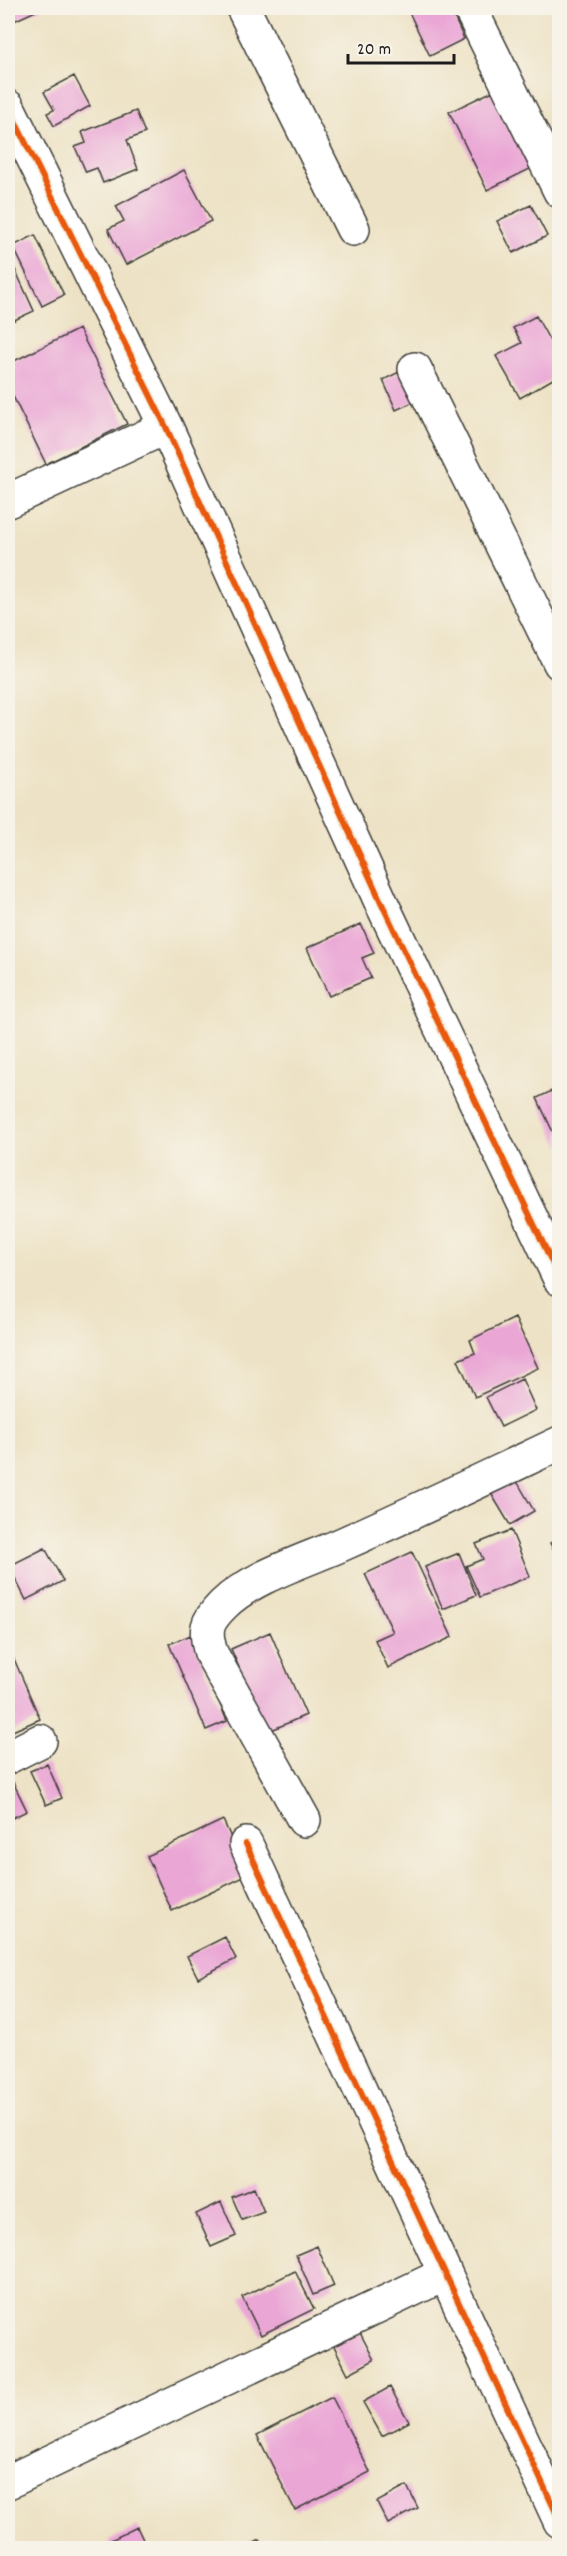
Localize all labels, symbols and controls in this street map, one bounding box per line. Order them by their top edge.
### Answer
scale bar [348,27,454,65]
text: 20 m [357,38,391,63]

